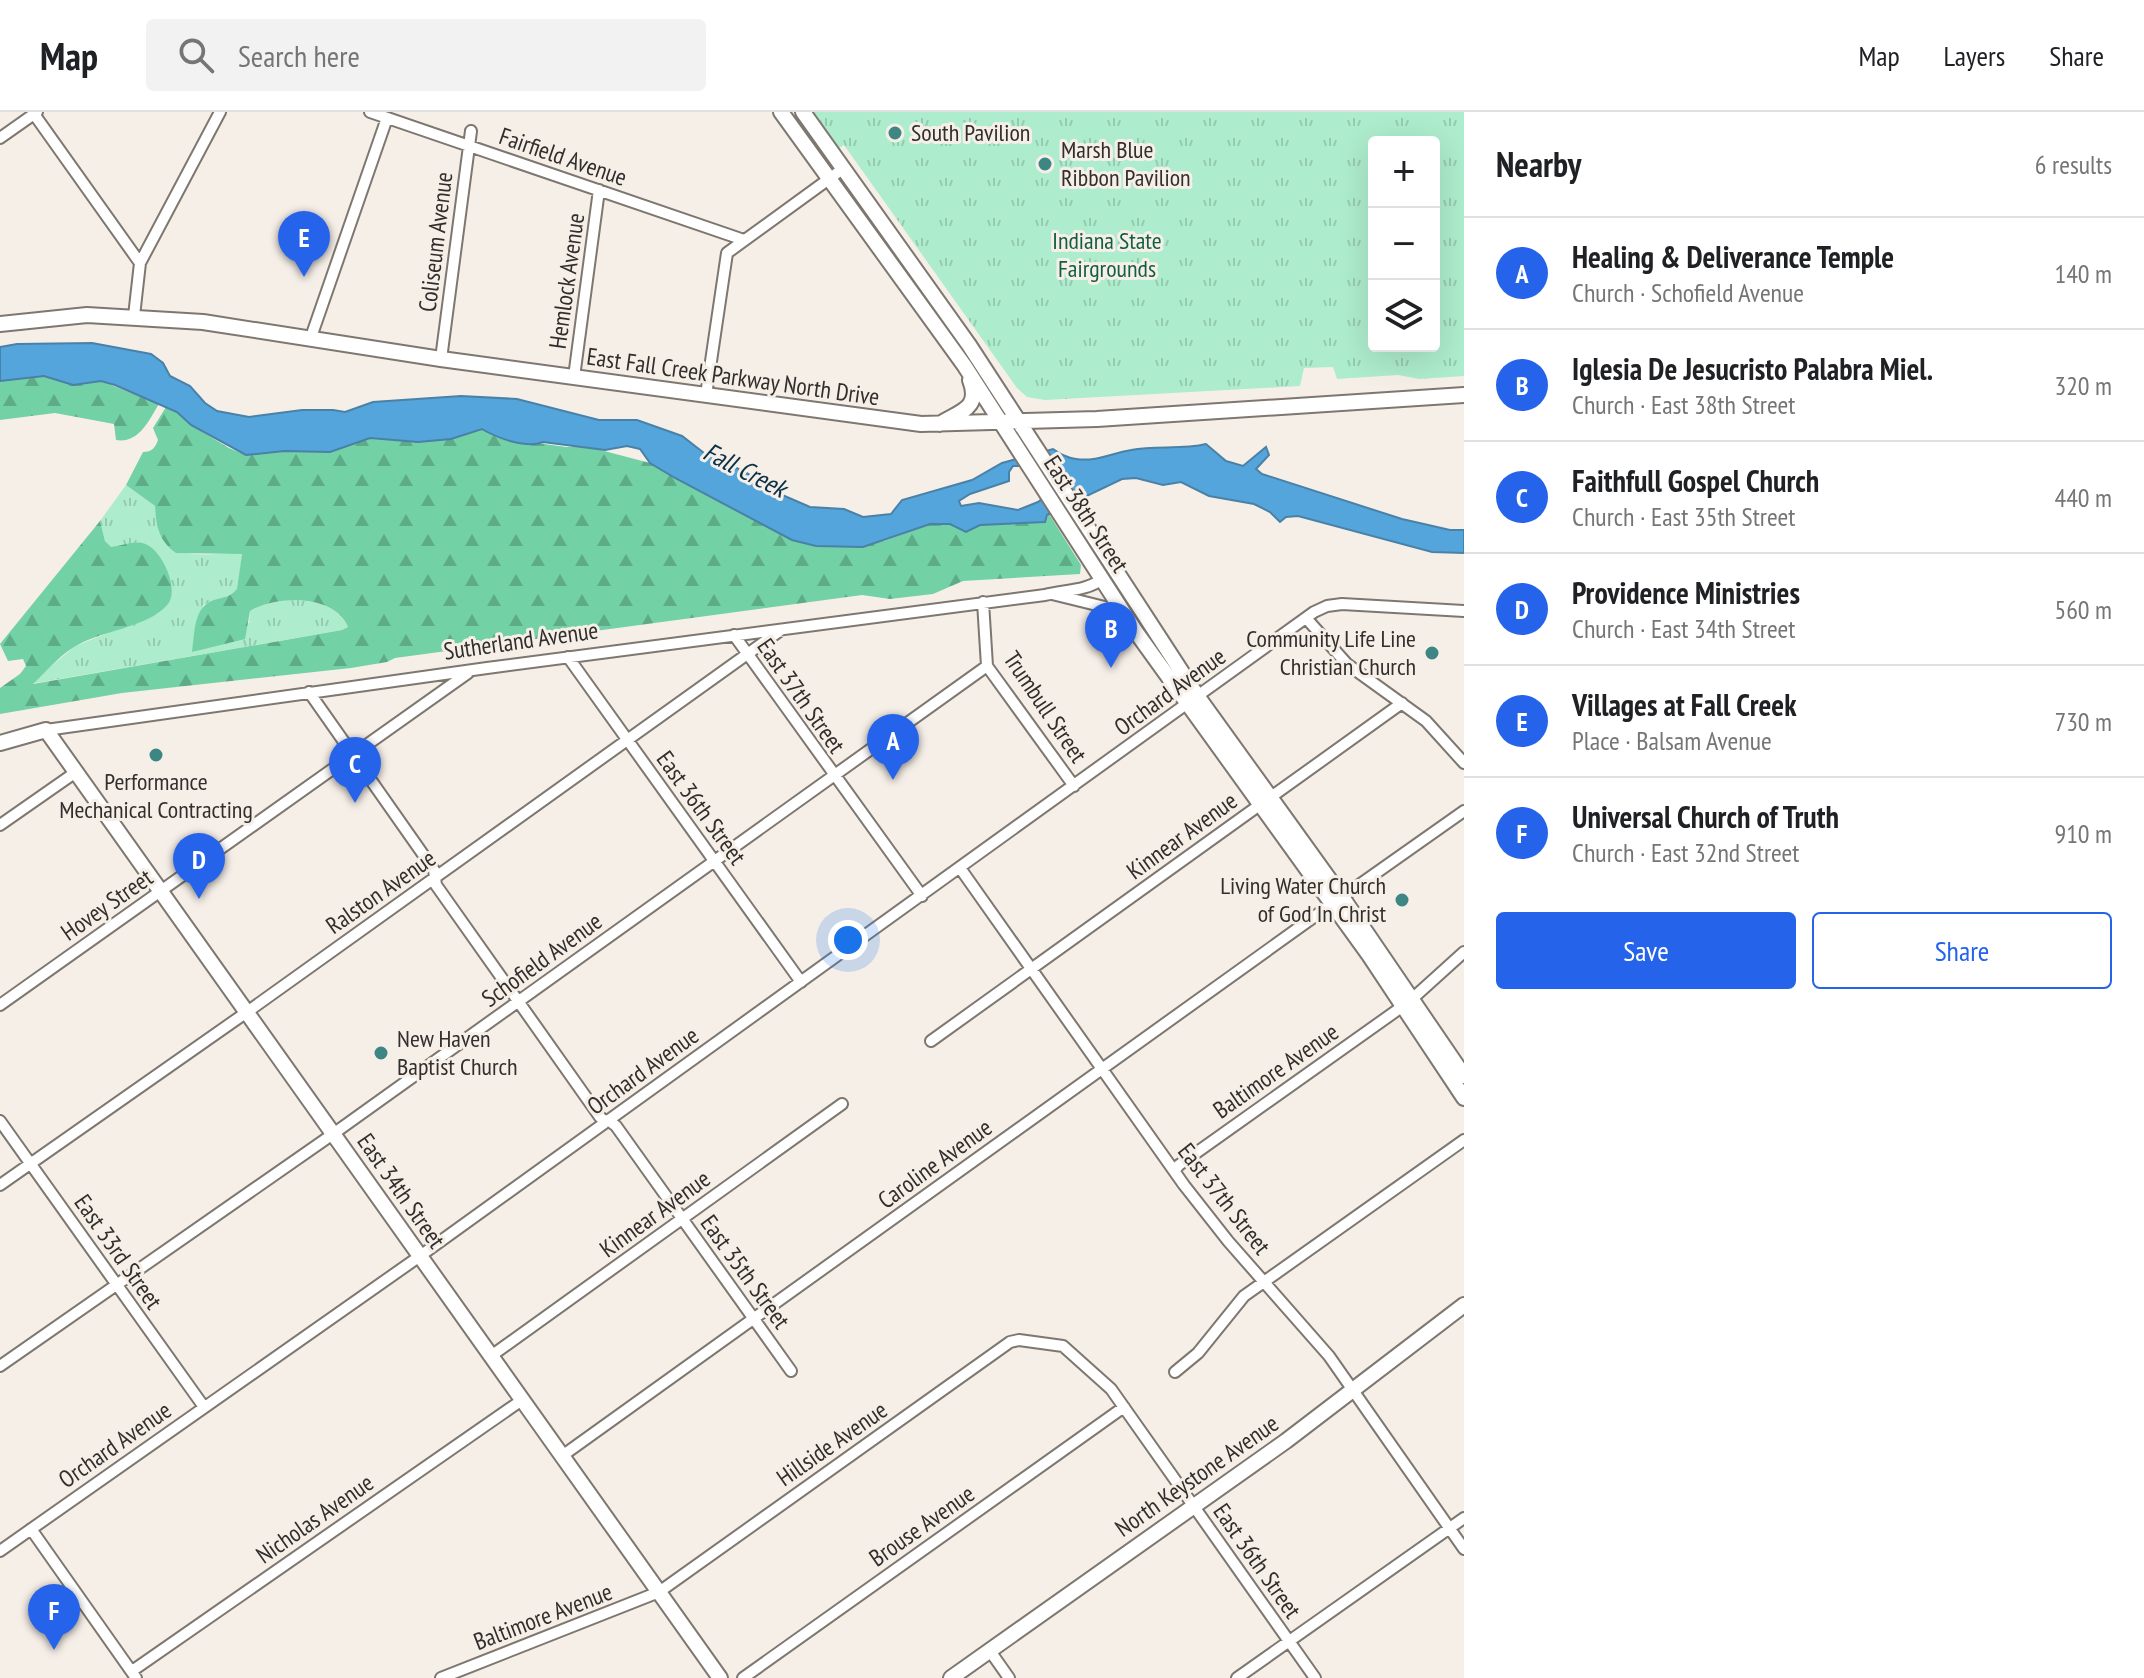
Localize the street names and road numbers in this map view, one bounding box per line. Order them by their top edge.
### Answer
street label: Fairfield Avenue [495,120,631,193]
street label: Coliseum Avenue [412,170,459,314]
street label: Hemlock Avenue [542,211,591,351]
street label: East Fall Creek Parkway North Drive [585,341,881,412]
street label: East 38th Street [1037,449,1136,578]
street label: Sutherland Avenue [442,614,600,667]
street label: East 37th Street [751,632,852,759]
street label: Orchard Avenue [1108,641,1232,743]
street label: Trumbull Street [997,645,1094,769]
street label: East 36th Street [650,745,753,871]
street label: Kinnear Avenue [1120,785,1243,886]
street label: Ralston Avenue [320,842,442,941]
street label: Hovey Street [55,862,159,947]
street label: Schofield Avenue [475,906,608,1014]
street label: Baltimore Avenue [1207,1016,1344,1125]
street label: Orchard Avenue [581,1020,705,1122]
street label: Caroline Avenue [872,1112,998,1215]
street label: East 34th Street [351,1127,453,1254]
street label: East 37th Street [1171,1137,1278,1261]
street label: Kinnear Avenue [593,1163,716,1264]
street label: East 33rd Street [68,1188,169,1315]
street label: East 35th Street [694,1209,797,1335]
street label: Orchard Avenue [52,1394,177,1495]
street label: Hillside Avenue [770,1394,893,1493]
street label: North Keystone Avenue [1109,1408,1284,1544]
street label: Nicholas Avenue [250,1467,379,1570]
street label: Brouse Avenue [863,1478,981,1573]
street label: East 36th Street [1207,1497,1309,1624]
street label: Baltimore Avenue [469,1576,616,1657]

